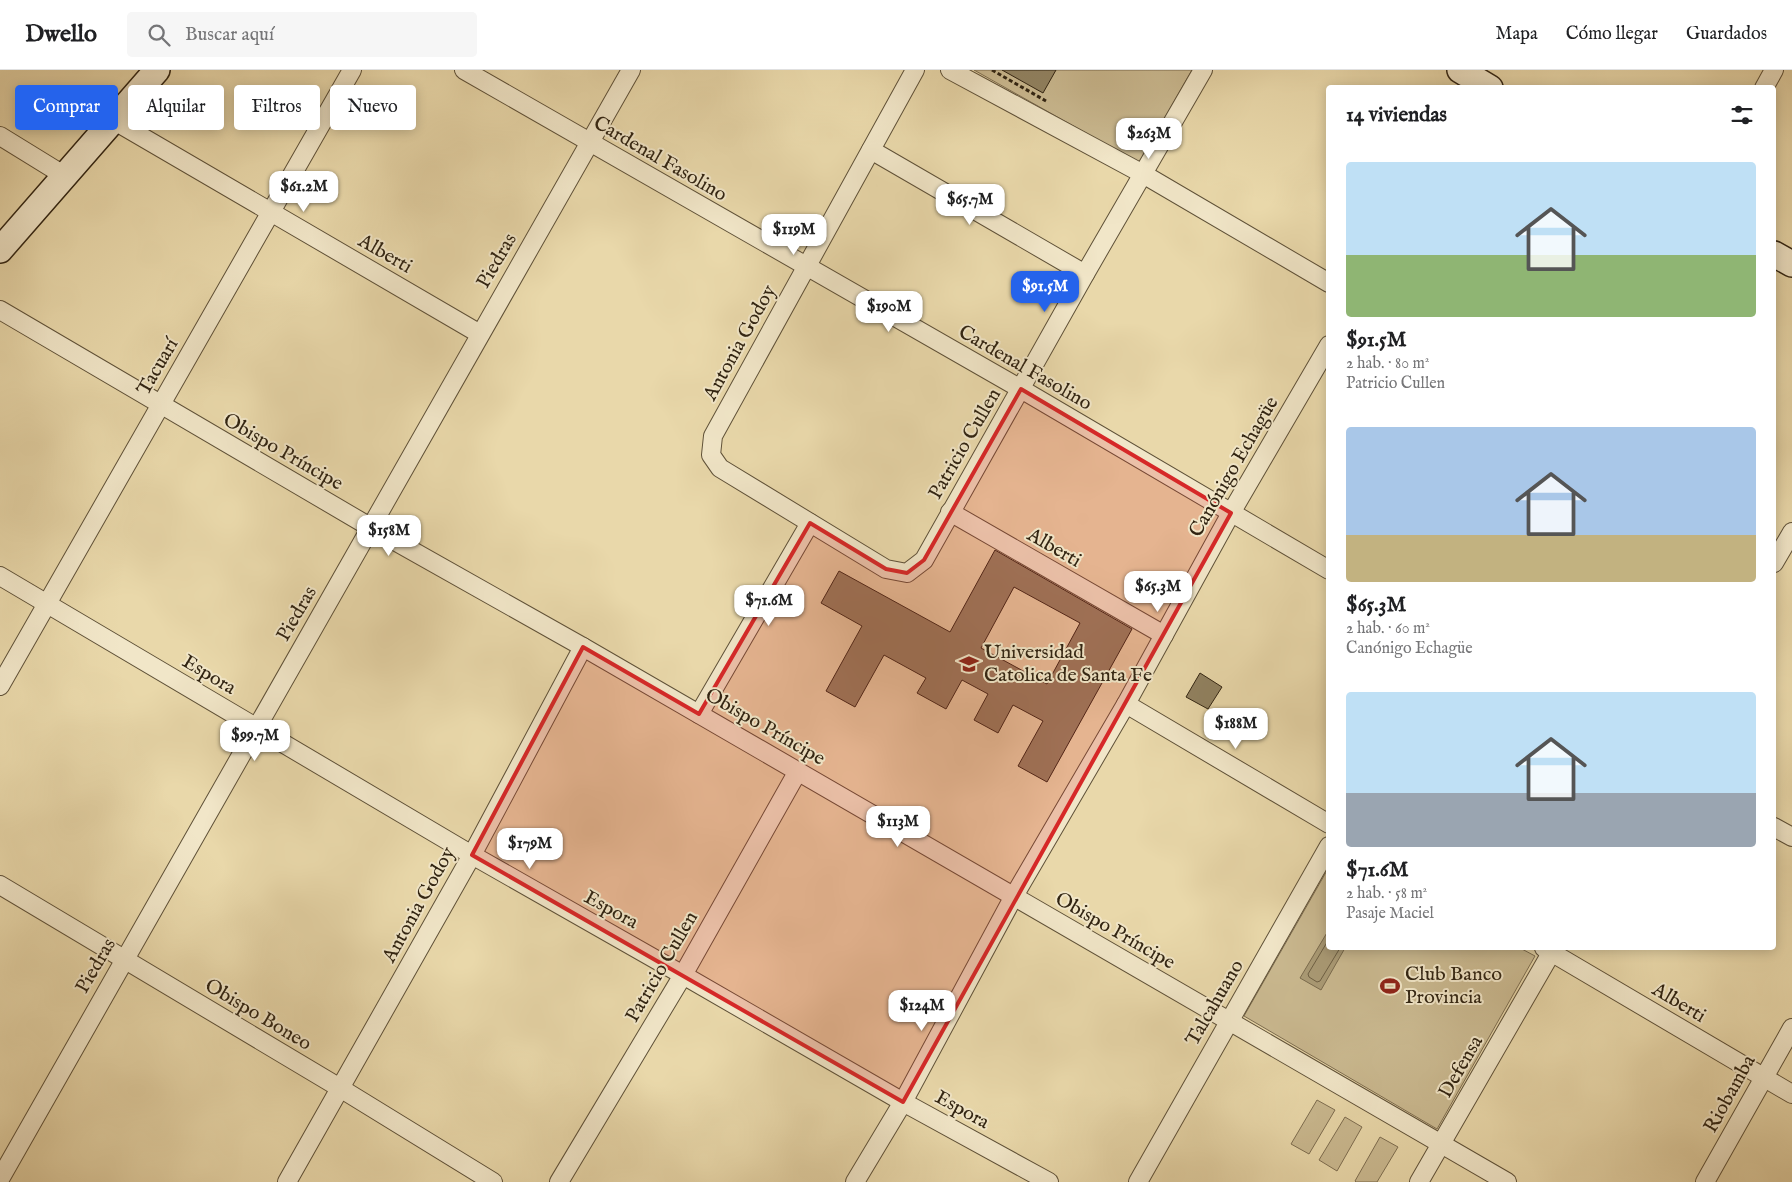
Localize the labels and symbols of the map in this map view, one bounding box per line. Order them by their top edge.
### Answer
street label: Cardenal Fasolino [589,111,732,208]
pin: $263M [1114,118,1184,160]
pin: $61.2M [263,170,345,213]
pin: $65.7M [929,184,1011,226]
pin: $119M [759,214,829,256]
street label: Alberti [353,228,417,279]
street label: Piedras [471,229,523,293]
pin: $91.5M [1004,270,1086,313]
street label: Antonia Godoy [697,281,782,406]
pin: $190M [854,290,924,333]
street label: Cardenal Fasolino [954,320,1097,417]
street label: Tacuarí [132,332,185,400]
street label: Patricio Cullen [923,384,1007,504]
street label: Canónigo Echagüe [1184,392,1284,542]
street label: Obispo Príncipe [219,408,347,496]
pin: $158M [354,514,424,557]
street label: Alberti [1022,522,1086,573]
pin: $65.3M [1117,570,1199,613]
street label: Piedras [271,582,323,646]
pin: $71.6M [728,584,810,627]
place label: Universidad Catolica de Santa Fe [984,640,1152,688]
street label: Espora [178,649,241,701]
school or university icon: Universidad Catolica de Santa Fe [958,653,980,675]
street label: Obispo Príncipe [701,683,829,771]
pin: $188M [1201,708,1271,750]
pin: $99.7M [214,720,296,762]
pin: $113M [863,806,933,848]
pin: $179M [495,828,565,870]
street label: Antonia Godoy [376,843,461,968]
street label: Espora [579,885,643,935]
street label: Obispo Príncipe [1051,887,1179,975]
street label: Patricio Cullen [620,907,704,1027]
street label: Piedras [70,934,122,998]
street label: Talcahuano [1180,955,1250,1051]
place label: Club Banco Provincia [1405,962,1502,1010]
street label: Obispo Boneo [200,973,316,1057]
sports icon: Club Banco Provincia [1379,975,1401,997]
street label: Alberti [1647,977,1710,1029]
pin: $124M [887,990,957,1032]
street label: Defensa [1433,1031,1489,1103]
street label: Riobamba [1698,1050,1762,1137]
street label: Espora [930,1085,994,1135]

